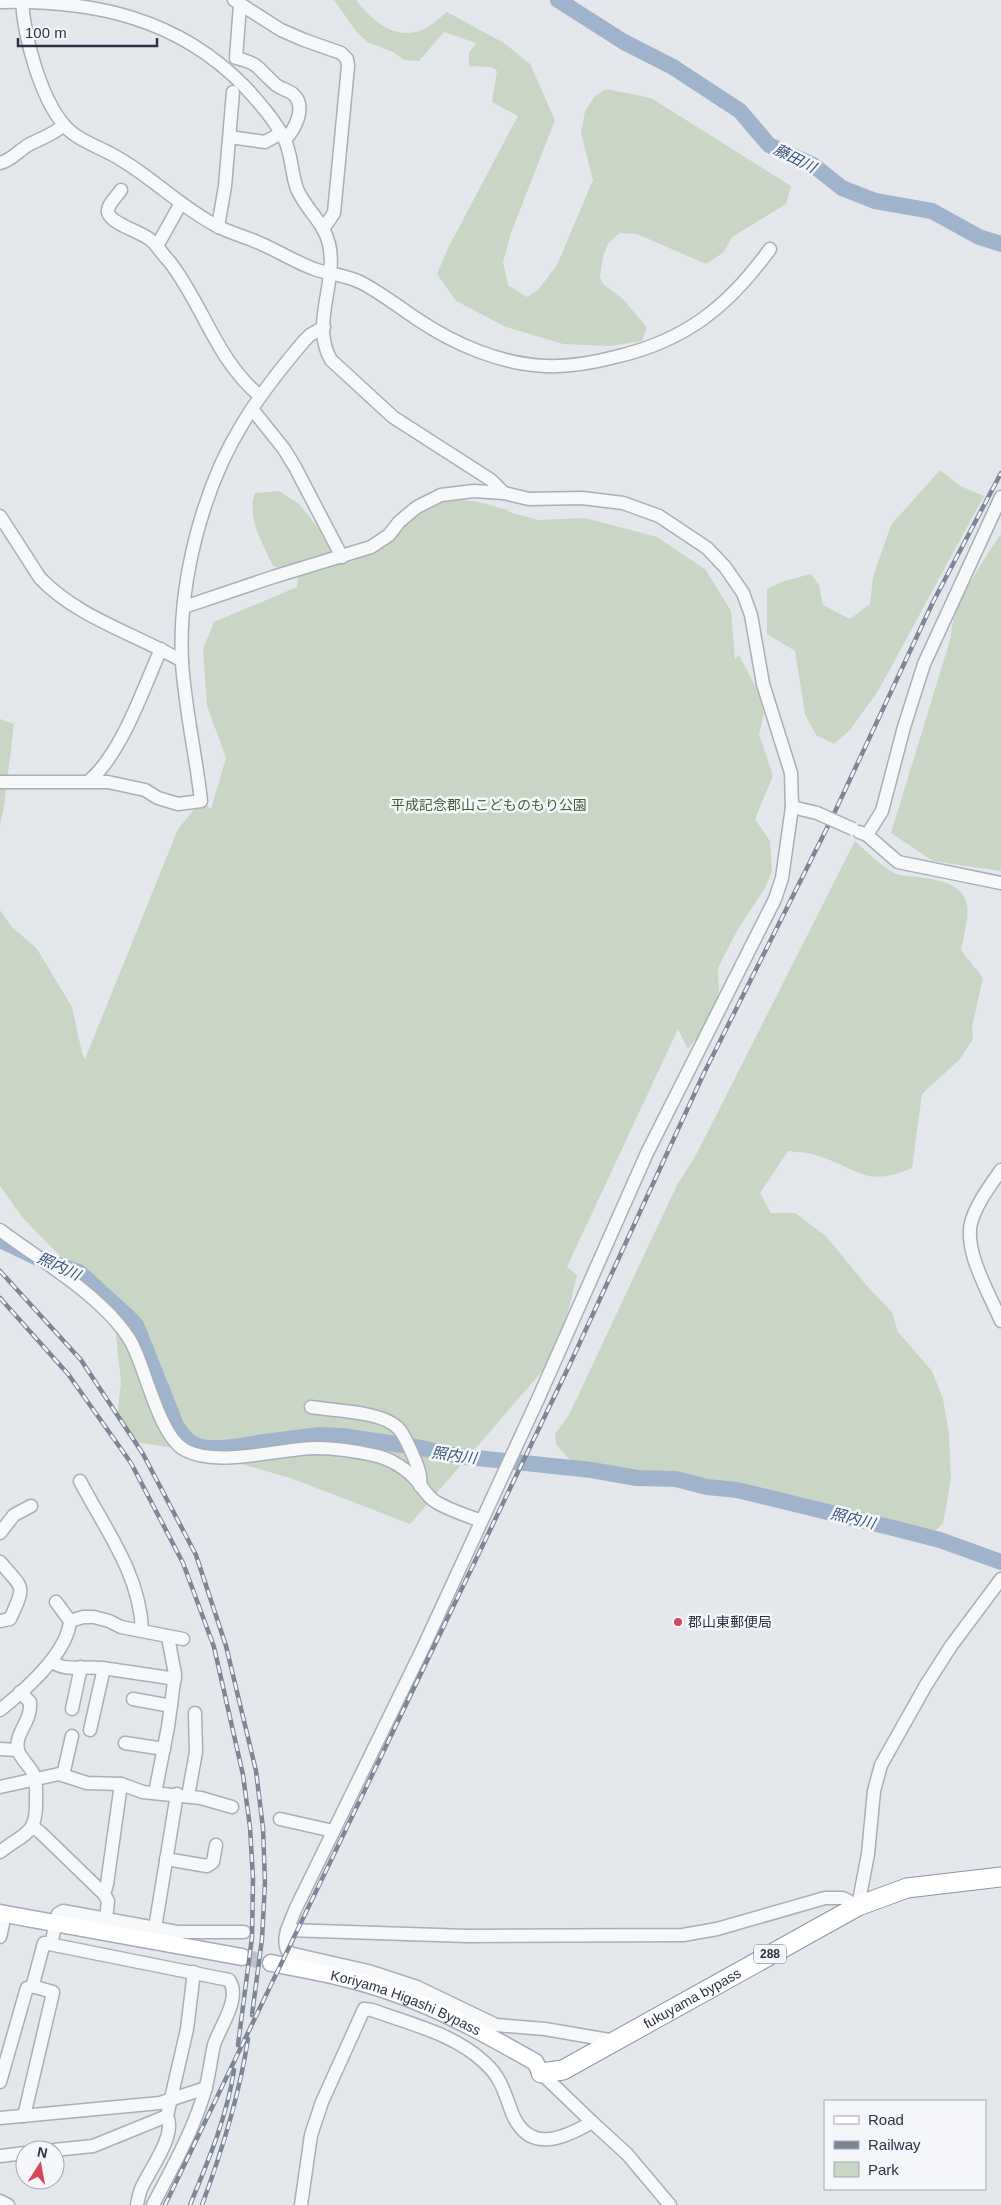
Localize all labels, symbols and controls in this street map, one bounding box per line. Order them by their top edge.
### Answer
scale bar [18,15,156,47]
text: 100 m [25,24,67,41]
water label: 藤田川 [771,140,821,177]
park label: 平成記念郡山こどものもり公園 [391,797,587,813]
water label: 照内川 [35,1249,85,1284]
water label: 照内川 [431,1443,479,1467]
water label: 照内川 [829,1504,879,1532]
place label: 郡山東郵便局 [688,1614,772,1630]
marker: 郡山東郵便局 [672,1616,684,1628]
road number: 288 [754,1945,786,1964]
street label: fukuyama bypass [641,1965,744,2032]
street label: Koriyama Higashi Bypass [329,1967,483,2039]
legend [824,2100,986,2190]
text: Road [868,2111,904,2128]
text: Railway [868,2136,921,2153]
north arrow [15,2140,65,2190]
text: N [36,2143,49,2161]
text: Park [868,2161,899,2178]

